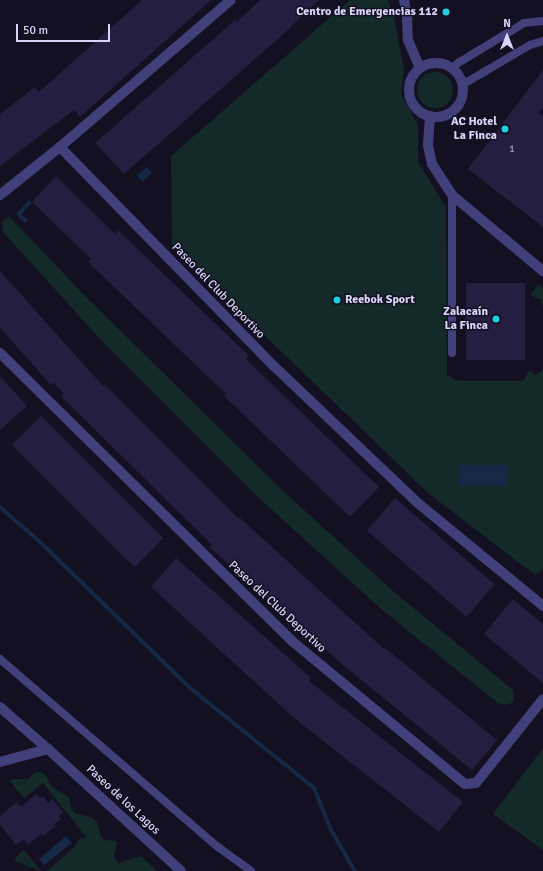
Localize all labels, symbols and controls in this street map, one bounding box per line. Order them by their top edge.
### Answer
place label: Centro de Emergencias 112 [296,5,438,19]
marker: Centro de Emergencias 112 [441,7,451,17]
scale bar [18,16,112,42]
north arrow [487,16,527,56]
text: N [503,17,511,30]
text: 50 m [23,23,48,38]
place label: AC Hotel La Finca [451,115,497,143]
marker: AC Hotel La Finca [500,124,510,134]
house number: 1 [509,144,515,156]
street label: Paseo del Club Deportivo [169,240,267,342]
place label: Reebok Sport [345,293,415,307]
marker: Reebok Sport [332,295,342,305]
place label: Zalacaín La Finca [443,305,488,333]
marker: Zalacaín La Finca [491,314,501,324]
street label: Paseo del Club Deportivo [225,558,329,656]
street label: Paseo de los Lagos [83,762,163,838]

